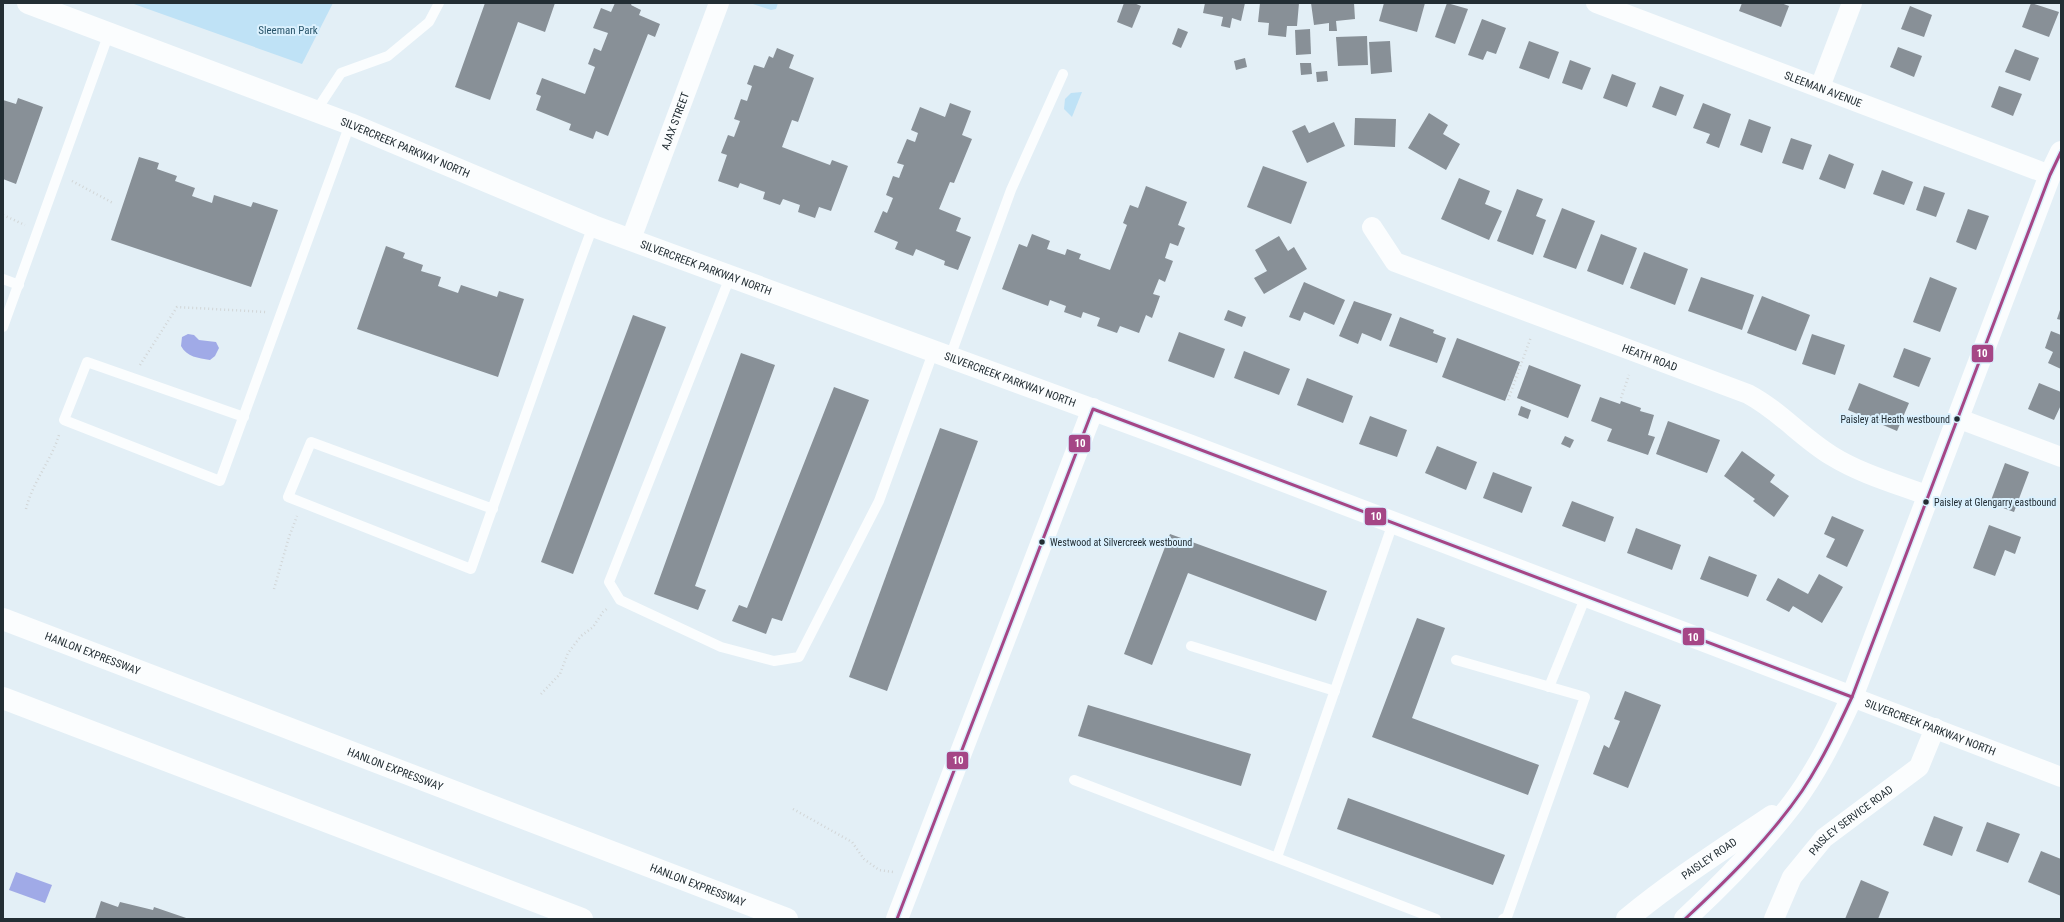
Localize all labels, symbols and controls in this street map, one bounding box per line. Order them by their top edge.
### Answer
park label: Sleeman Park [258,24,318,37]
street label: SLEEMAN AVENUE [1782,69,1864,110]
street label: AJAX STREET [659,90,692,152]
street label: SILVERCREEK PARKWAY NORTH [339,115,472,181]
street label: SILVERCREEK PARKWAY NORTH [638,238,773,298]
street label: HEATH ROAD [1620,342,1679,374]
line badge: 10 [1971,344,1994,363]
text: 10 [1976,347,1988,360]
street label: SILVERCREEK PARKWAY NORTH [943,350,1078,410]
place label: Paisley at Heath westbound [1840,414,1950,425]
marker: Paisley at Heath westbound [1952,414,1962,424]
line badge: 10 [1068,434,1091,453]
text: 10 [1074,437,1086,450]
marker: Paisley at Glengarry eastbound [1921,497,1931,507]
place label: Paisley at Glengarry eastbound [1934,497,2056,508]
line badge: 10 [1364,507,1387,526]
text: 10 [1370,510,1382,523]
marker: Westwood at Silvercreek westbound [1037,537,1047,547]
place label: Westwood at Silvercreek westbound [1050,537,1192,548]
line badge: 10 [1682,627,1705,646]
street label: HANLON EXPRESSWAY [43,630,142,678]
text: 10 [1687,631,1699,644]
street label: SILVERCREEK PARKWAY NORTH [1863,697,1998,758]
street label: HANLON EXPRESSWAY [346,745,445,794]
line badge: 10 [946,751,969,770]
text: 10 [952,754,964,767]
street label: PAISLEY SERVICE ROAD [1807,783,1895,858]
street label: PAISLEY ROAD [1679,835,1739,882]
street label: HANLON EXPRESSWAY [648,861,747,910]

